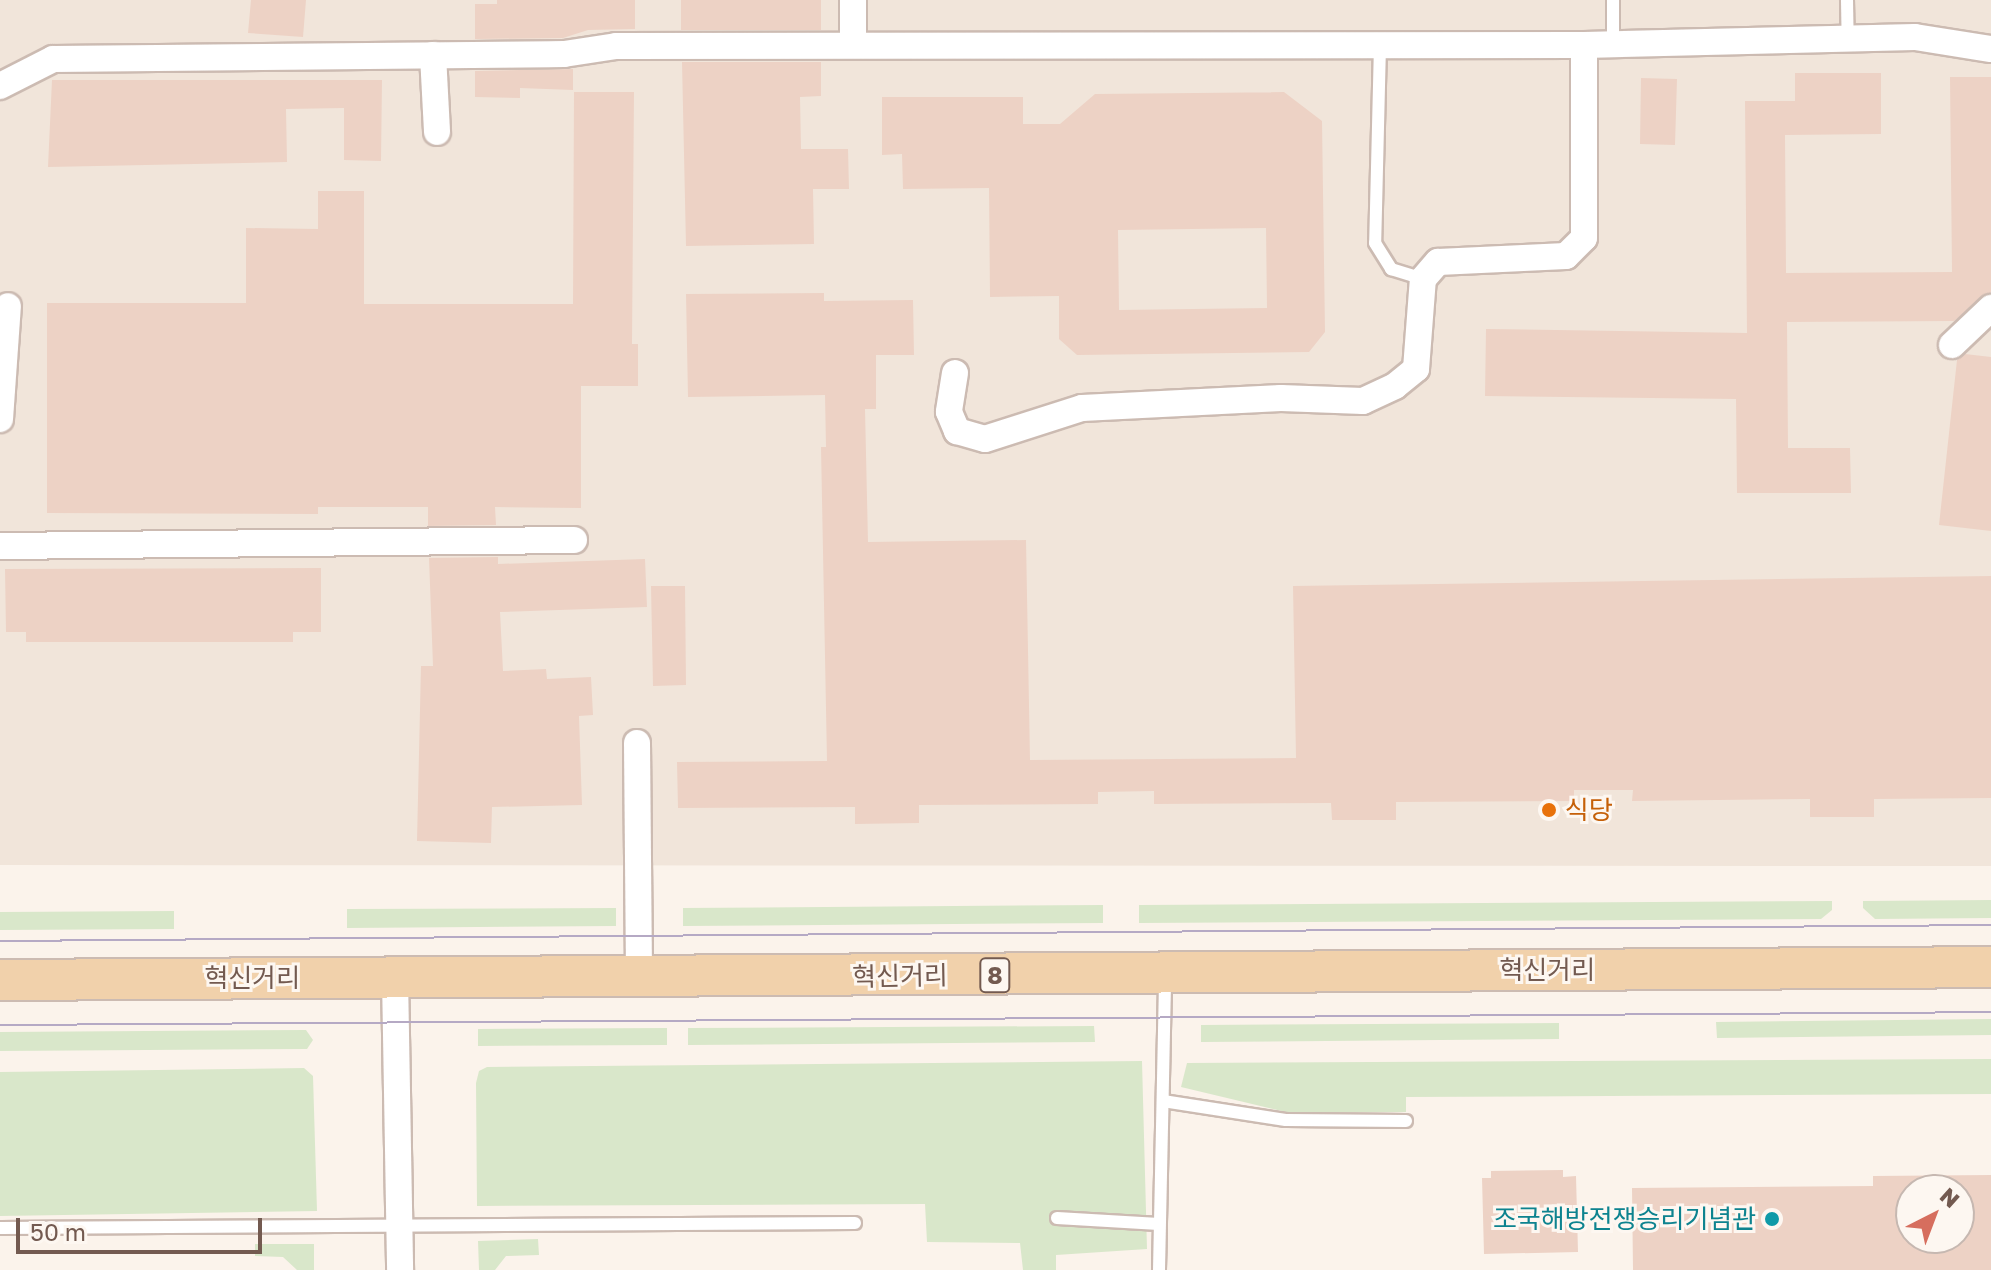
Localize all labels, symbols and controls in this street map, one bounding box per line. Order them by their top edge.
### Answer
place label: 식당 [1565,794,1613,826]
marker: 식당 [1540,801,1558,819]
street label: 혁신거리 [1499,954,1595,986]
road number: 8 [979,955,1011,995]
street label: 혁신거리 [852,960,948,992]
street label: 혁신거리 [204,962,300,994]
north arrow [1895,1174,1975,1254]
text: N [1935,1182,1965,1213]
scale bar [20,1202,266,1252]
place label: 조국해방전쟁승리기념관 [1493,1203,1756,1235]
marker: 조국해방전쟁승리기념관 [1763,1210,1781,1228]
text: 50 m [30,1217,86,1246]

